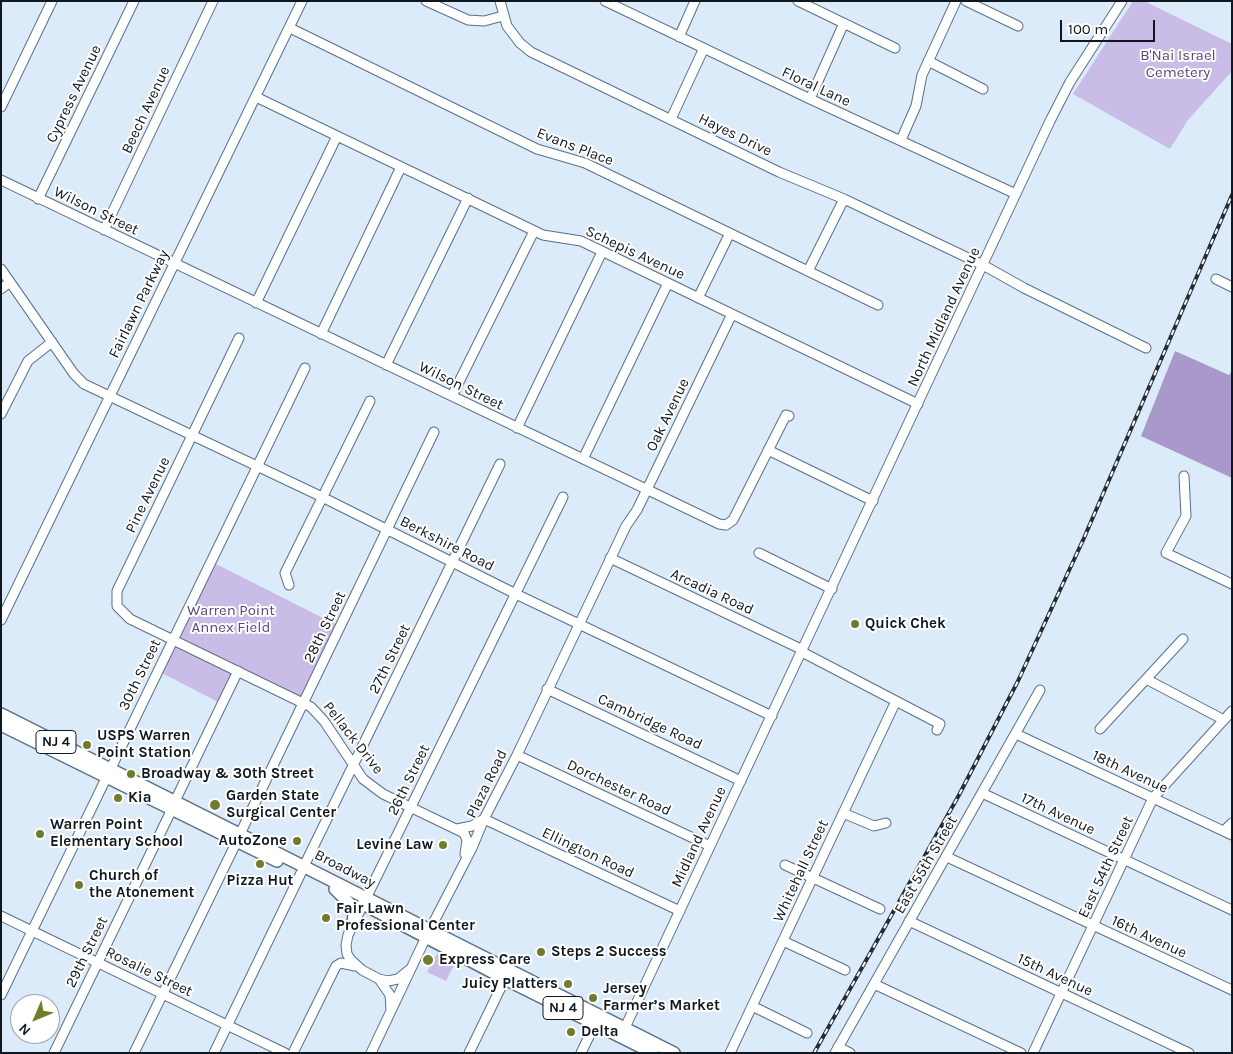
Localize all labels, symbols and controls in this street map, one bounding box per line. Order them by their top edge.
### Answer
scale bar [1063,10,1158,42]
text: 100 m [1068,20,1108,38]
street label: Cypress Avenue [43,42,105,146]
park label: B'Nai Israel Cemetery [1140,47,1216,82]
street label: Beech Avenue [118,63,174,157]
street label: Floral Lane [779,63,853,111]
street label: Hayes Drive [695,109,775,161]
street label: Evans Place [534,124,616,170]
street label: Wilson Street [51,183,141,239]
street label: Schepis Avenue [582,222,688,284]
street label: North Midland Avenue [904,245,984,389]
street label: Fairlawn Parkway [105,247,173,361]
street label: Wilson Street [416,358,506,414]
street label: Oak Avenue [643,375,693,455]
street label: Pine Avenue [122,454,174,536]
street label: Berkshire Road [397,512,497,576]
street label: Arcadia Road [668,565,756,619]
street label: 28th Street [300,588,350,666]
park label: Warren Point Annex Field [187,602,275,637]
place label: Quick Chek [865,615,946,633]
marker: Quick Chek [849,618,861,630]
street label: 27th Street [365,621,415,697]
street label: 30th Street [115,636,165,714]
street label: Cambridge Road [595,690,705,754]
street label: Pellack Drive [319,698,387,778]
place label: USPS Warren Point Station [97,727,191,762]
road number: NJ 4 [36,730,76,754]
marker: USPS Warren Point Station [81,739,93,751]
street label: 26th Street [384,742,434,818]
street label: Plaza Road [463,747,511,821]
street label: 18th Avenue [1089,747,1171,797]
street label: Dorchester Road [564,756,674,820]
place label: Broadway & 30th Street [141,765,314,783]
marker: Broadway & 30th Street [125,768,137,780]
street label: Midland Avenue [668,784,730,890]
place label: Garden State Surgical Center [226,787,336,822]
place label: Kia [128,789,152,807]
street label: 17th Avenue [1018,789,1098,839]
marker: Kia [112,792,124,804]
marker: Garden State Surgical Center [208,798,222,812]
street label: East 55th Street [891,813,961,917]
street label: East 54th Street [1075,813,1137,921]
place label: Warren Point Elementary School [50,816,183,851]
street label: Whitehall Street [769,817,833,925]
street label: Ellington Road [539,824,637,882]
marker: Warren Point Elementary School [34,828,46,840]
place label: AutoZone [219,832,287,850]
marker: AutoZone [291,835,303,847]
place label: Levine Law [356,836,433,854]
marker: Levine Law [437,839,449,851]
street label: Broadway [311,846,379,892]
marker: Pizza Hut [254,858,266,870]
place label: Church of the Atonement [89,867,195,902]
place label: Pizza Hut [227,872,293,890]
marker: Church of the Atonement [73,879,85,891]
place label: Fair Lawn Professional Center [336,900,475,935]
marker: Fair Lawn Professional Center [320,912,332,924]
street label: 16th Avenue [1108,912,1190,962]
street label: 29th Street [62,914,112,990]
street label: Rosalie Street [103,943,195,1001]
place label: Steps 2 Success [551,943,667,961]
marker: Steps 2 Success [535,946,547,958]
street label: 15th Avenue [1014,950,1096,1000]
place label: Express Care [439,951,531,969]
marker: Express Care [421,953,435,967]
place label: Juicy Platters [462,975,558,993]
marker: Juicy Platters [562,978,574,990]
place label: Jersey Farmer’s Market [603,980,720,1015]
marker: Jersey Farmer’s Market [587,992,599,1004]
north arrow [10,994,60,1044]
road number: NJ 4 [543,996,583,1020]
text: N [15,1020,34,1039]
place label: Delta [581,1023,619,1041]
marker: Delta [565,1026,577,1038]

